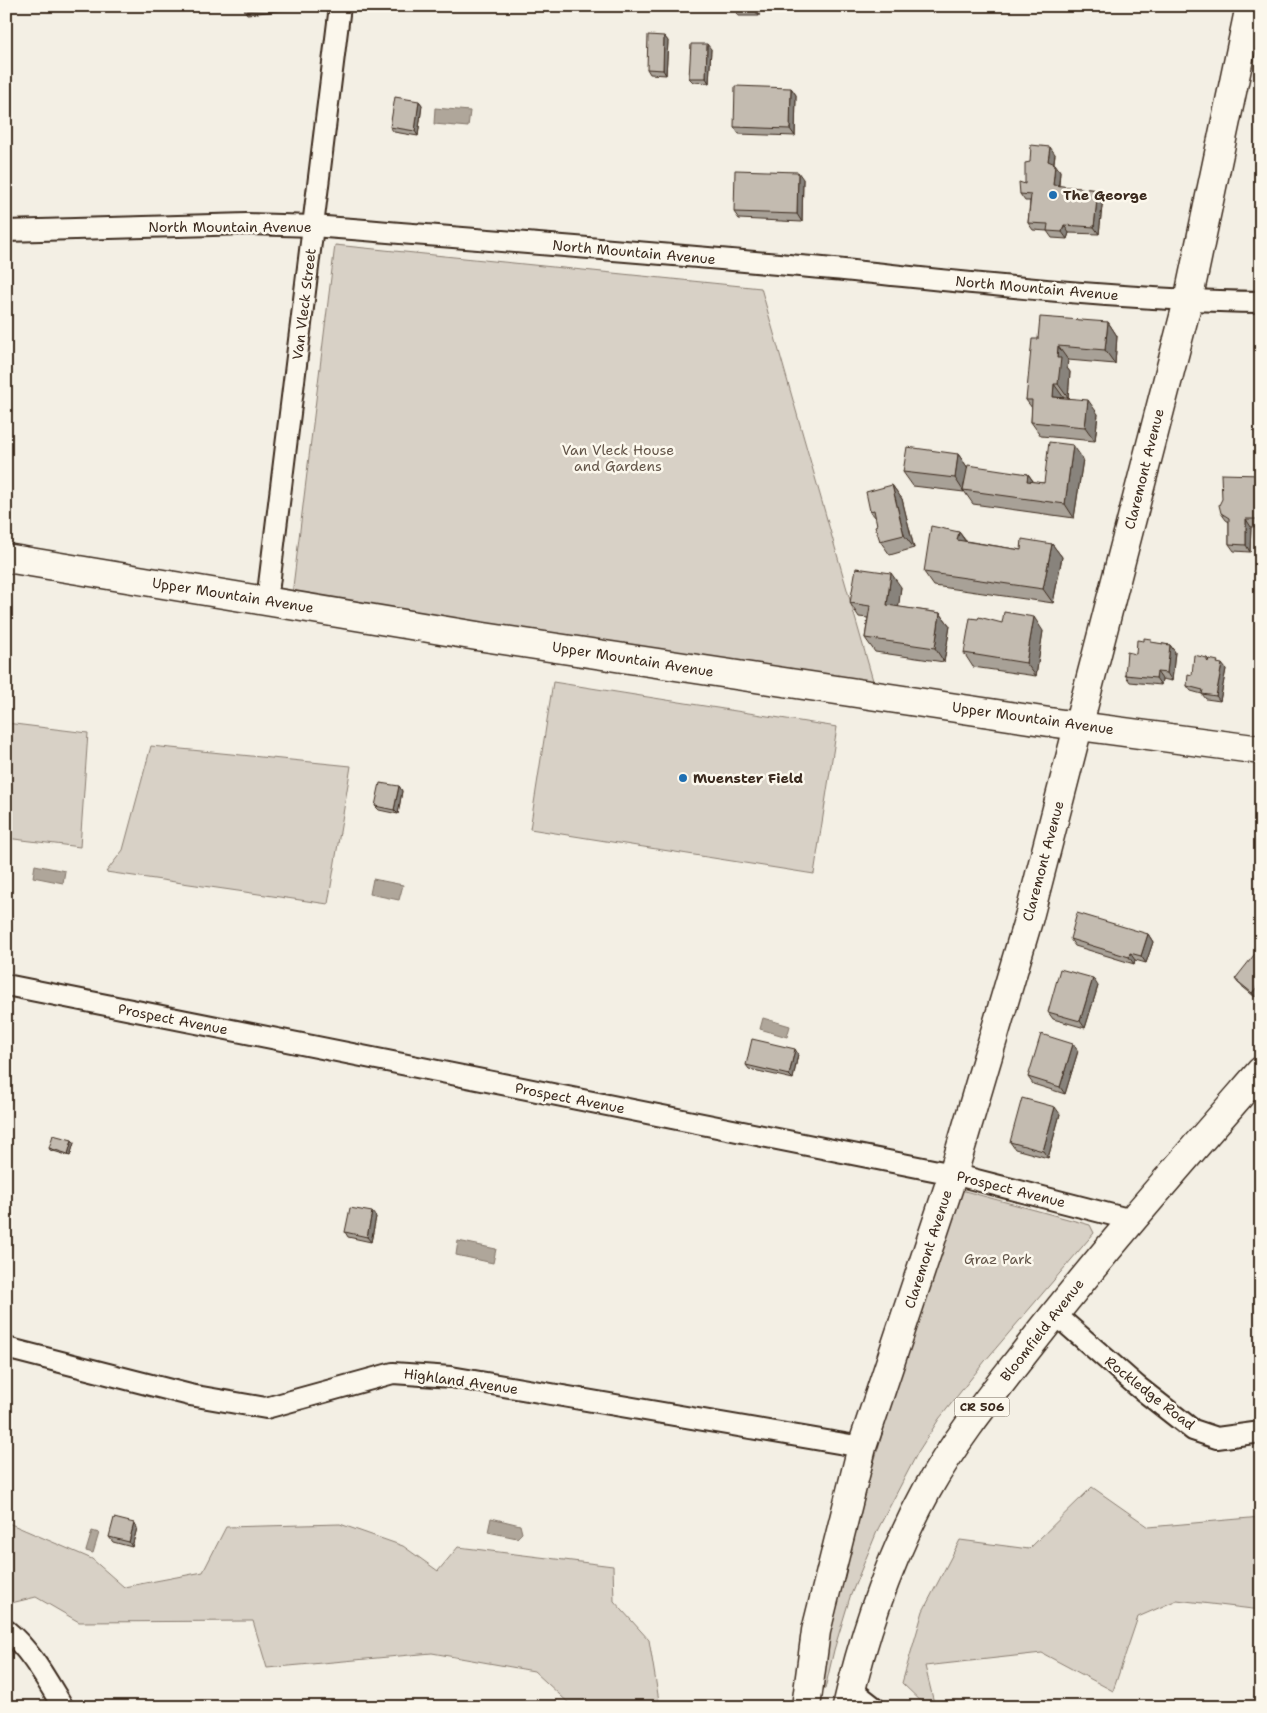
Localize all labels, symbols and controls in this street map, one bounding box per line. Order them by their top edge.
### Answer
place label: The George [1063,186,1147,204]
marker: The George [1047,189,1059,201]
street label: North Mountain Avenue [148,218,312,236]
street label: North Mountain Avenue [552,236,716,268]
street label: Van Vleck Street [288,247,320,361]
street label: North Mountain Avenue [955,272,1119,304]
street label: Claremont Avenue [1120,407,1168,531]
park label: Van Vleck House and Gardens [562,441,674,475]
street label: Upper Mountain Avenue [151,573,315,617]
street label: Upper Mountain Avenue [551,637,715,681]
street label: Upper Mountain Avenue [951,698,1115,738]
place label: Muenster Field [693,769,803,787]
marker: Muenster Field [677,772,689,784]
street label: Claremont Avenue [1018,799,1068,923]
street label: Prospect Avenue [117,1000,229,1038]
street label: Prospect Avenue [514,1079,626,1117]
street label: Prospect Avenue [955,1167,1067,1211]
street label: Claremont Avenue [900,1187,956,1311]
park label: Graz Park [964,1250,1032,1268]
street label: Bloomfield Avenue [996,1275,1088,1385]
street label: Rockledge Road [1101,1352,1199,1434]
street label: Highland Avenue [403,1364,519,1398]
road number: CR 506 [954,1398,1010,1416]

